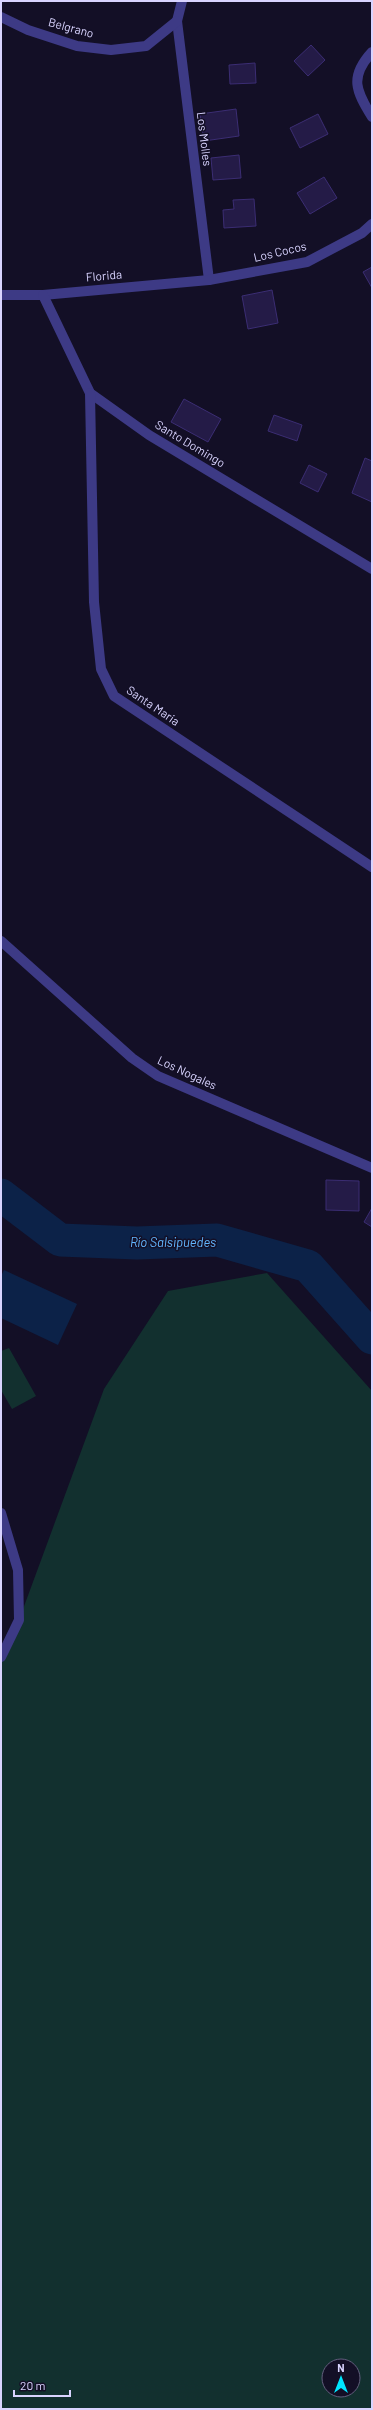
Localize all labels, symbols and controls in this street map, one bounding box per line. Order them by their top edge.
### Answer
street label: Belgrano [47,14,96,40]
street label: Los Molles [195,111,215,167]
street label: Los Cocos [252,238,308,264]
street label: Florida [85,266,123,284]
street label: Santo Domingo [153,417,228,470]
street label: Santa Maria [124,682,183,728]
street label: Los Nogales [156,1052,219,1092]
water label: Río Salsipuedes [130,1234,216,1250]
north arrow [321,2358,361,2398]
text: N [337,2361,345,2374]
scale bar [14,2372,70,2398]
text: 20 m [20,2378,46,2392]

